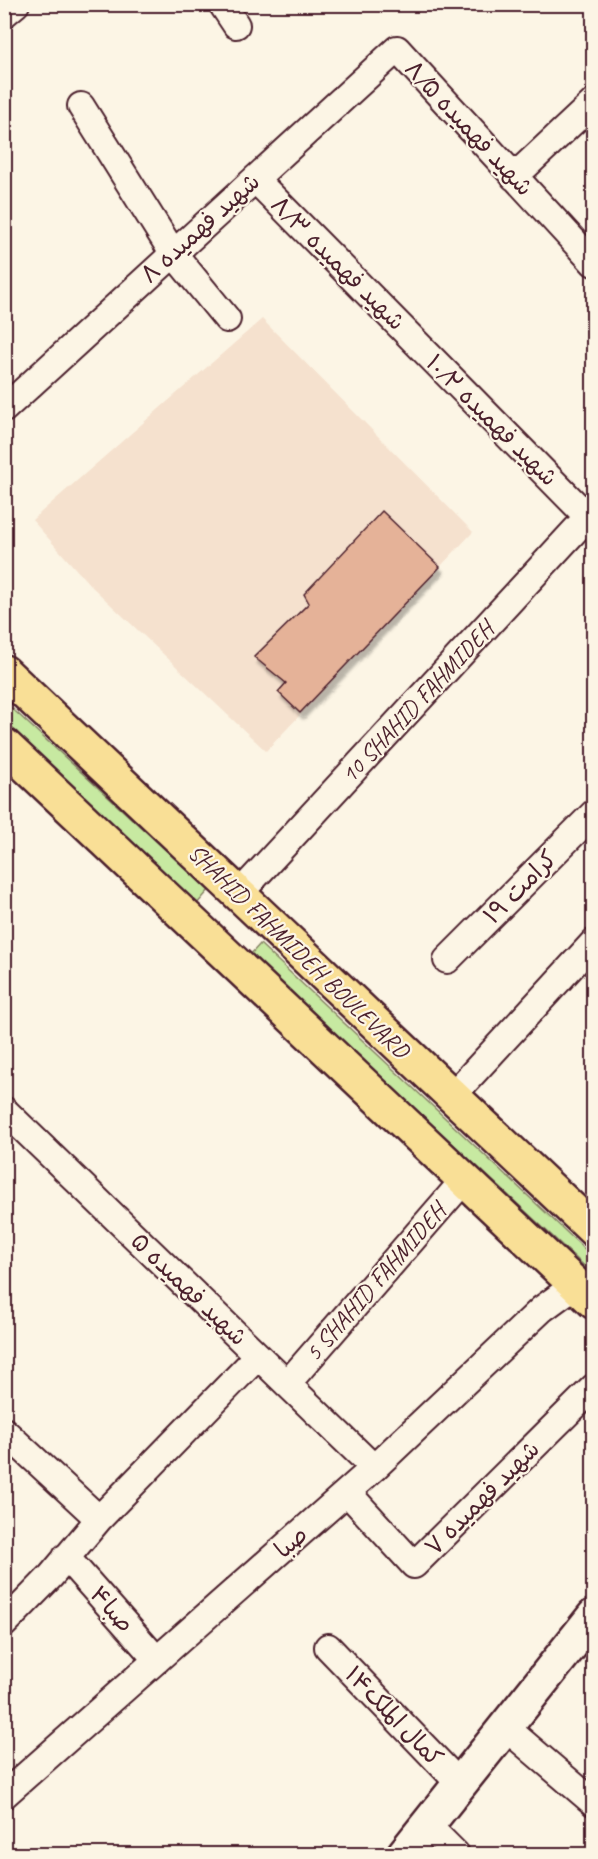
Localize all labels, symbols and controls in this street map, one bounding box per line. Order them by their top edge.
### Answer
street label: شهید فهمیده ۸/۵ [398,54,540,202]
street label: شهید فهمیده ۸ [134,167,266,289]
street label: شهید فهمیده ۸/۳ [264,189,412,337]
street label: شهید فهمیده ۱۰/۲ [420,348,564,492]
street label: 10 SHAHID FAHMIDEH [334,612,503,789]
street label: SHAHID FAHMIDEH BOULEVARD [182,837,417,1066]
street label: کرامت ۱۹ [477,844,563,930]
street label: 5 SHAHID FAHMIDEH [298,1194,455,1367]
street label: شهید فهمیده ۵ [125,1226,253,1352]
street label: شهید فهمیده ۷ [418,1434,546,1562]
street label: صبا [268,1519,314,1565]
street label: صبا۴ [84,1579,140,1639]
street label: کمال الملک۱۴ [339,1660,449,1772]

